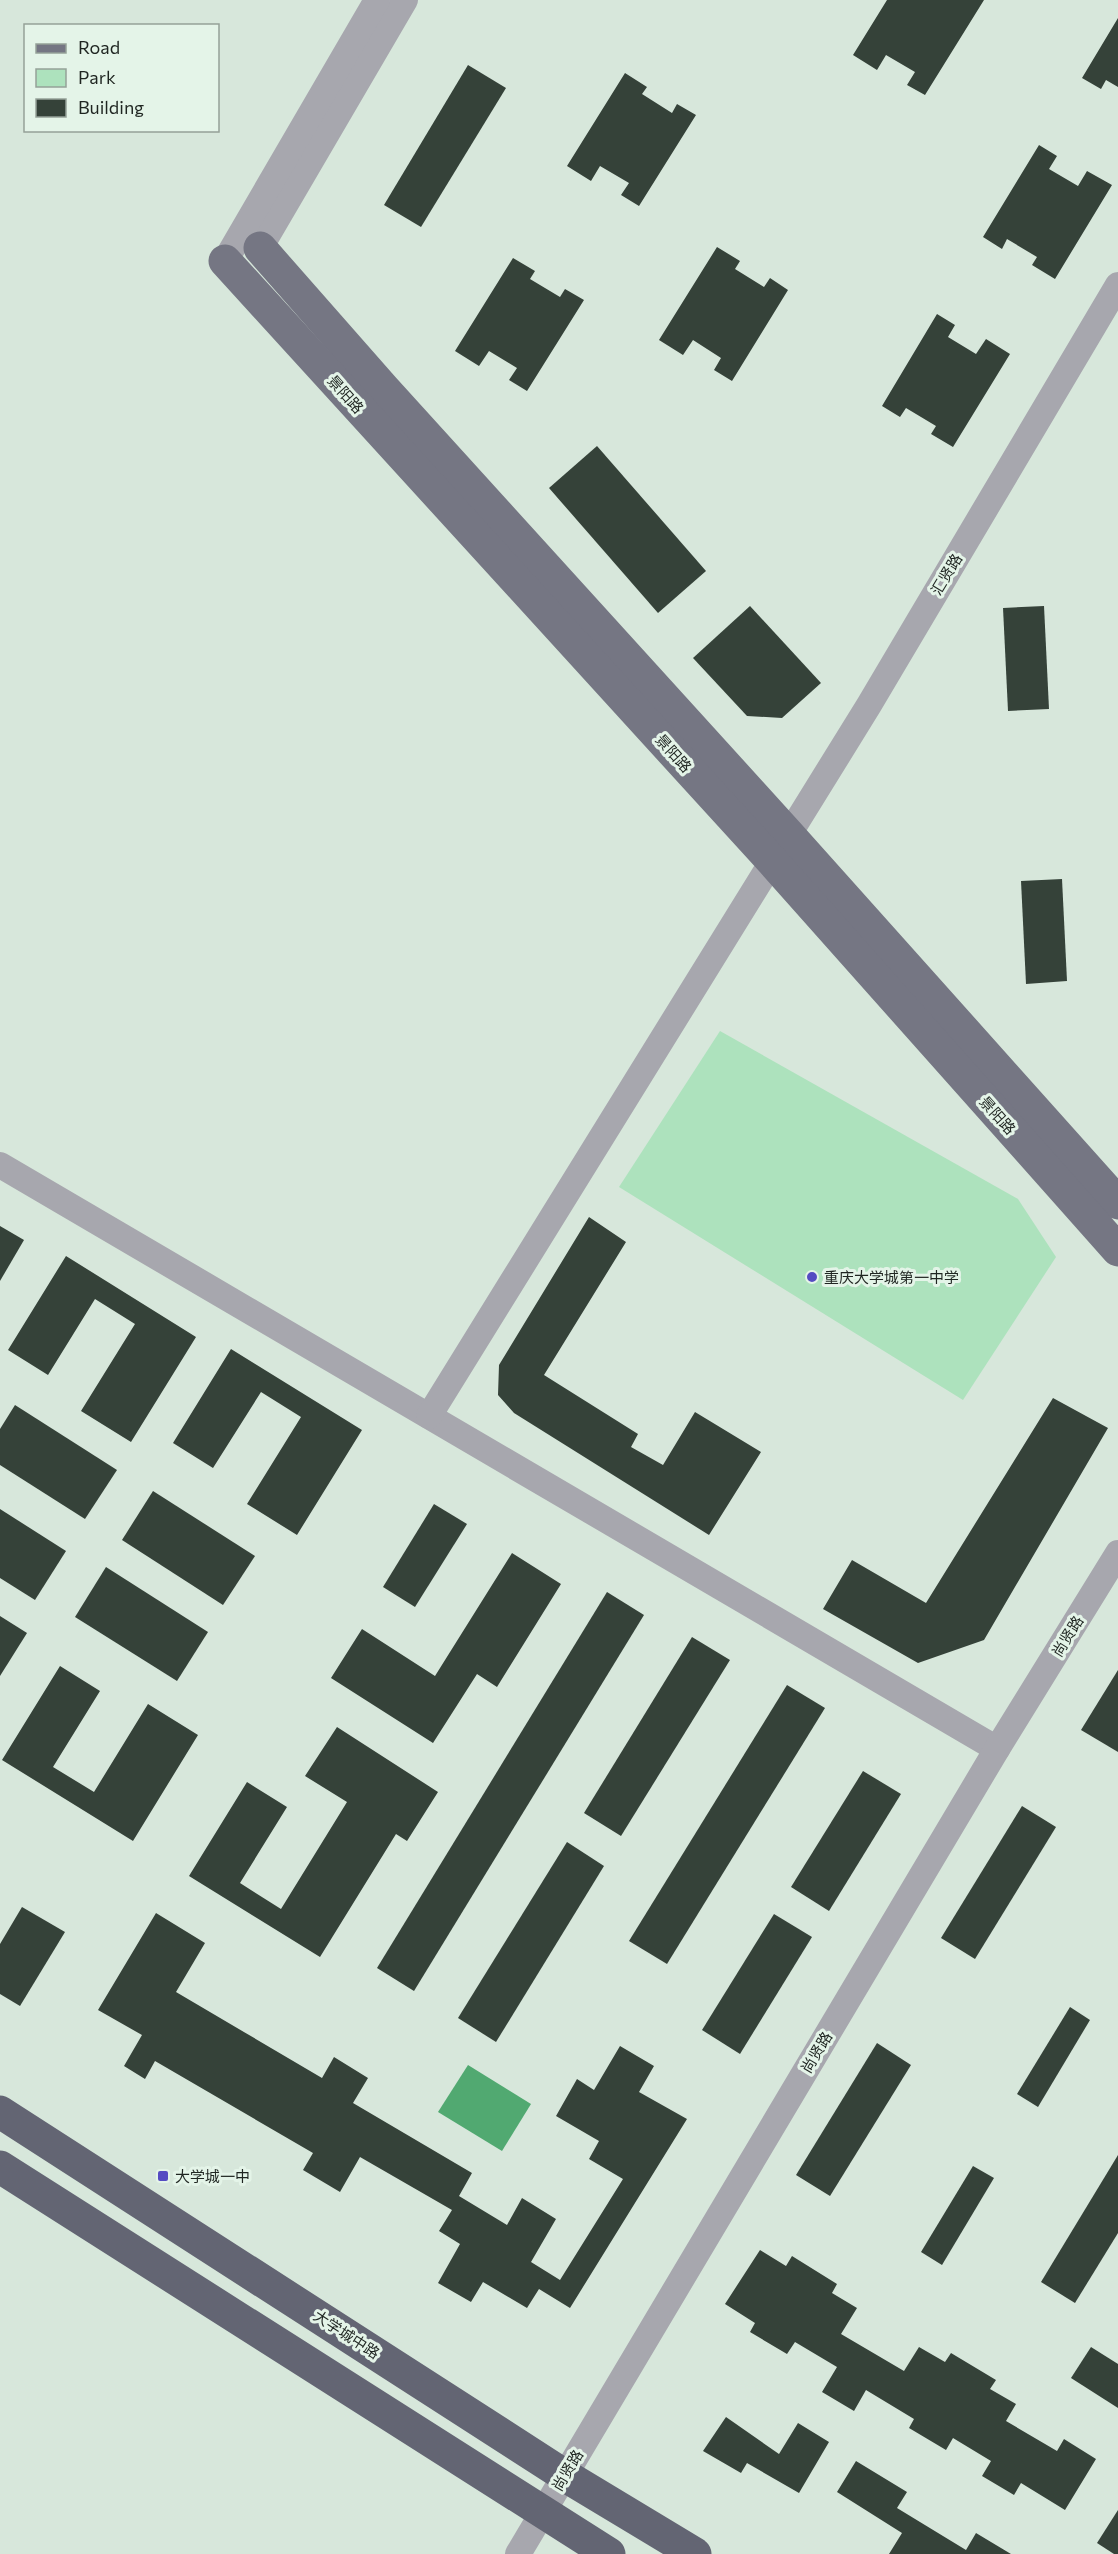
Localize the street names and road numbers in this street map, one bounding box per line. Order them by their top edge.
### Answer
street label: 景阳路 [324,371,368,417]
street label: 汇贤路 [927,550,965,598]
street label: 景阳路 [652,730,696,776]
street label: 景阳路 [976,1092,1020,1138]
street label: 尚贤路 [1047,1612,1087,1660]
street label: 尚贤路 [797,2028,835,2076]
street label: 大学城中路 [311,2306,383,2362]
street label: 尚贤路 [548,2446,586,2494]

